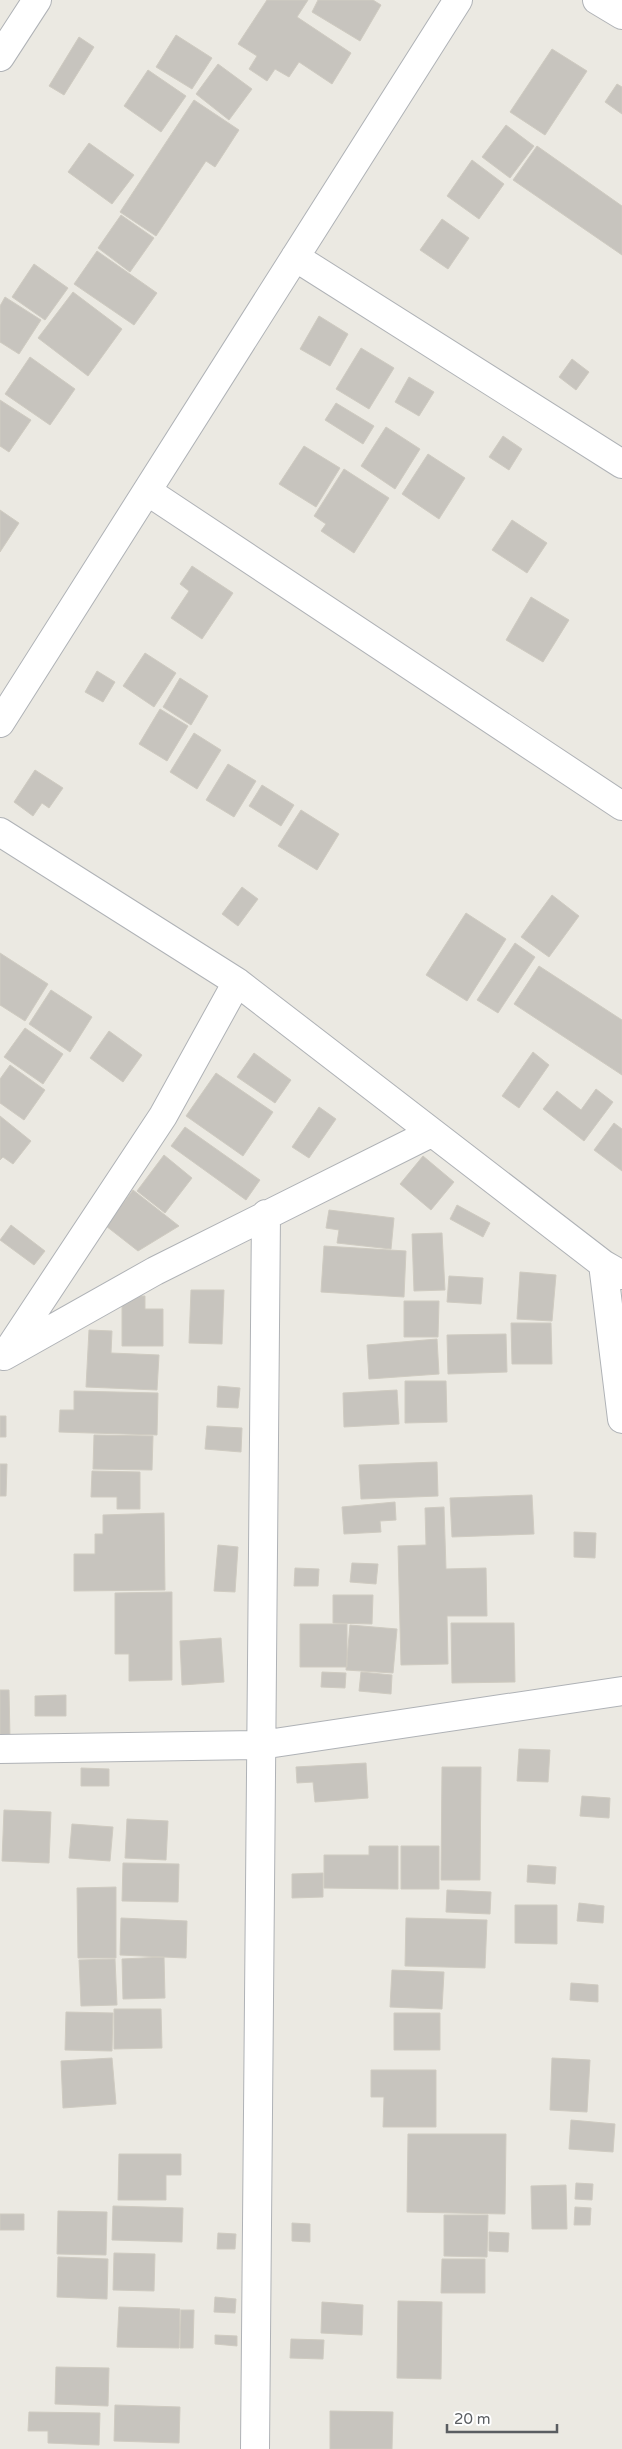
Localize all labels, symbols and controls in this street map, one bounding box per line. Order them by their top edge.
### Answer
scale bar [447,2402,557,2434]
text: 20 m [454,2410,491,2428]

